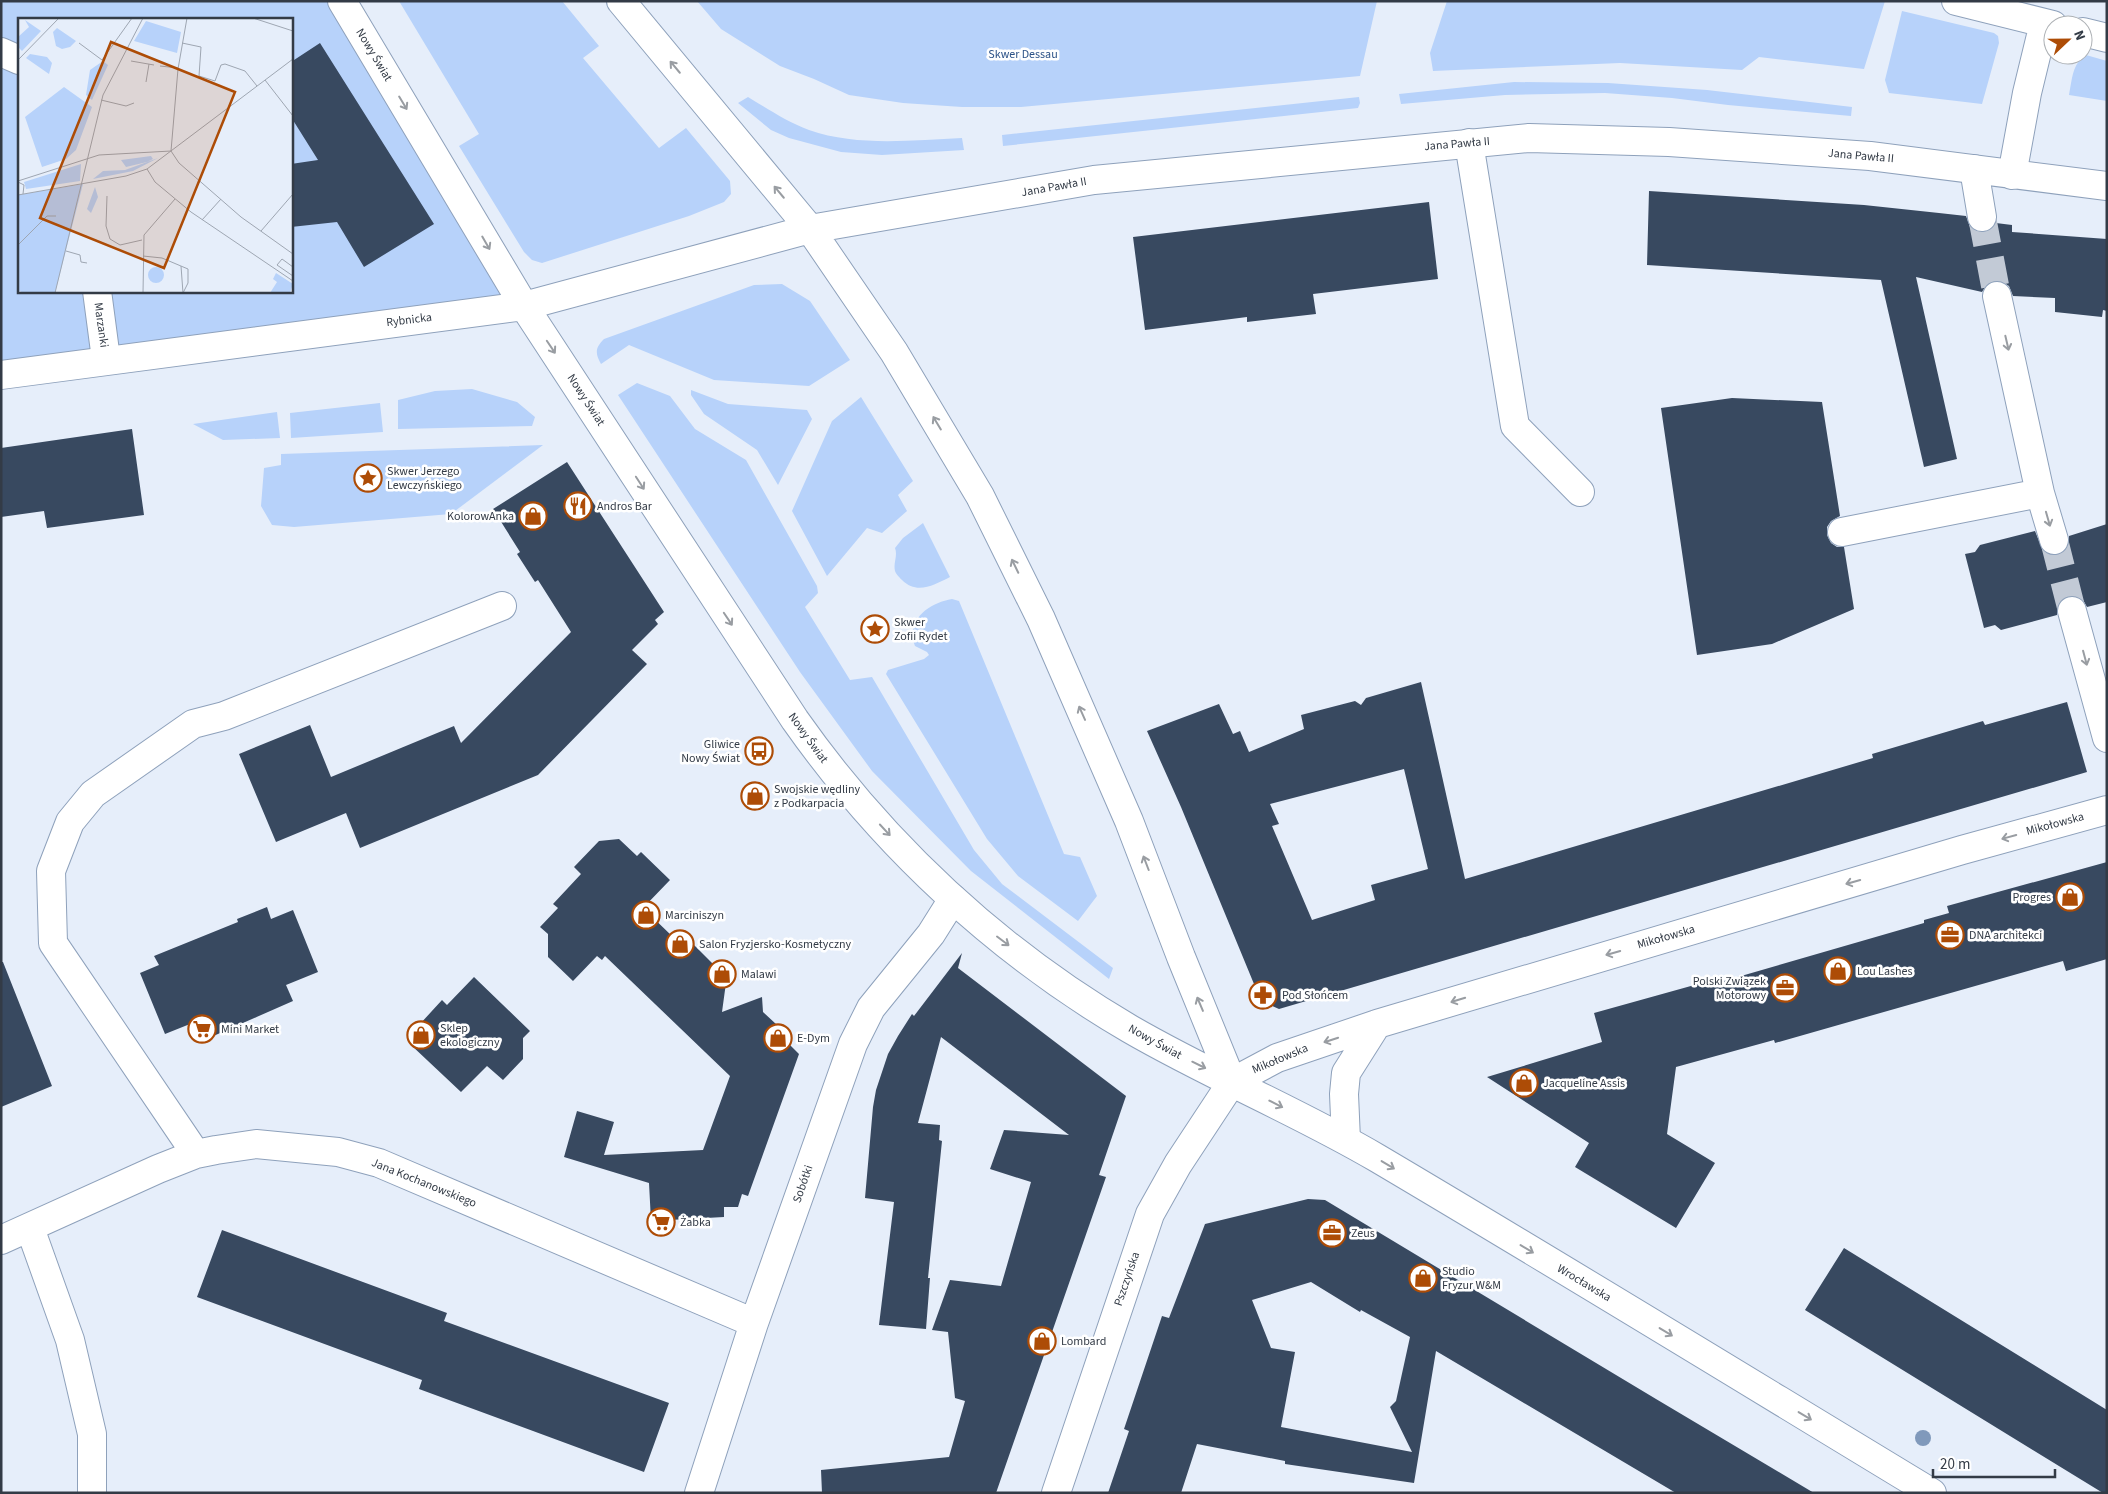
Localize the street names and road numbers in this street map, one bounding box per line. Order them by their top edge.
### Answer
street label: Nowy Świat [352,25,396,85]
street label: Jana Pawła II [1423,133,1491,155]
street label: Jana Pawła II [1827,145,1895,167]
street label: Jana Pawła II [1020,173,1088,201]
street label: Marzanki [89,301,113,349]
street label: Rybnicka [385,309,433,331]
street label: Nowy Świat [563,371,609,429]
street label: Nowy Świat [784,709,832,767]
street label: Mikołowska [2024,808,2086,840]
street label: Mikołowska [1635,921,1697,953]
street label: Nowy Świat [1125,1020,1185,1064]
street label: Mikołowska [1249,1040,1311,1078]
street label: Jana Kochanowskiego [369,1154,479,1212]
street label: Sobótki [789,1163,817,1205]
street label: Pszczyńska [1110,1250,1144,1308]
street label: Wrocławska [1554,1260,1614,1306]

